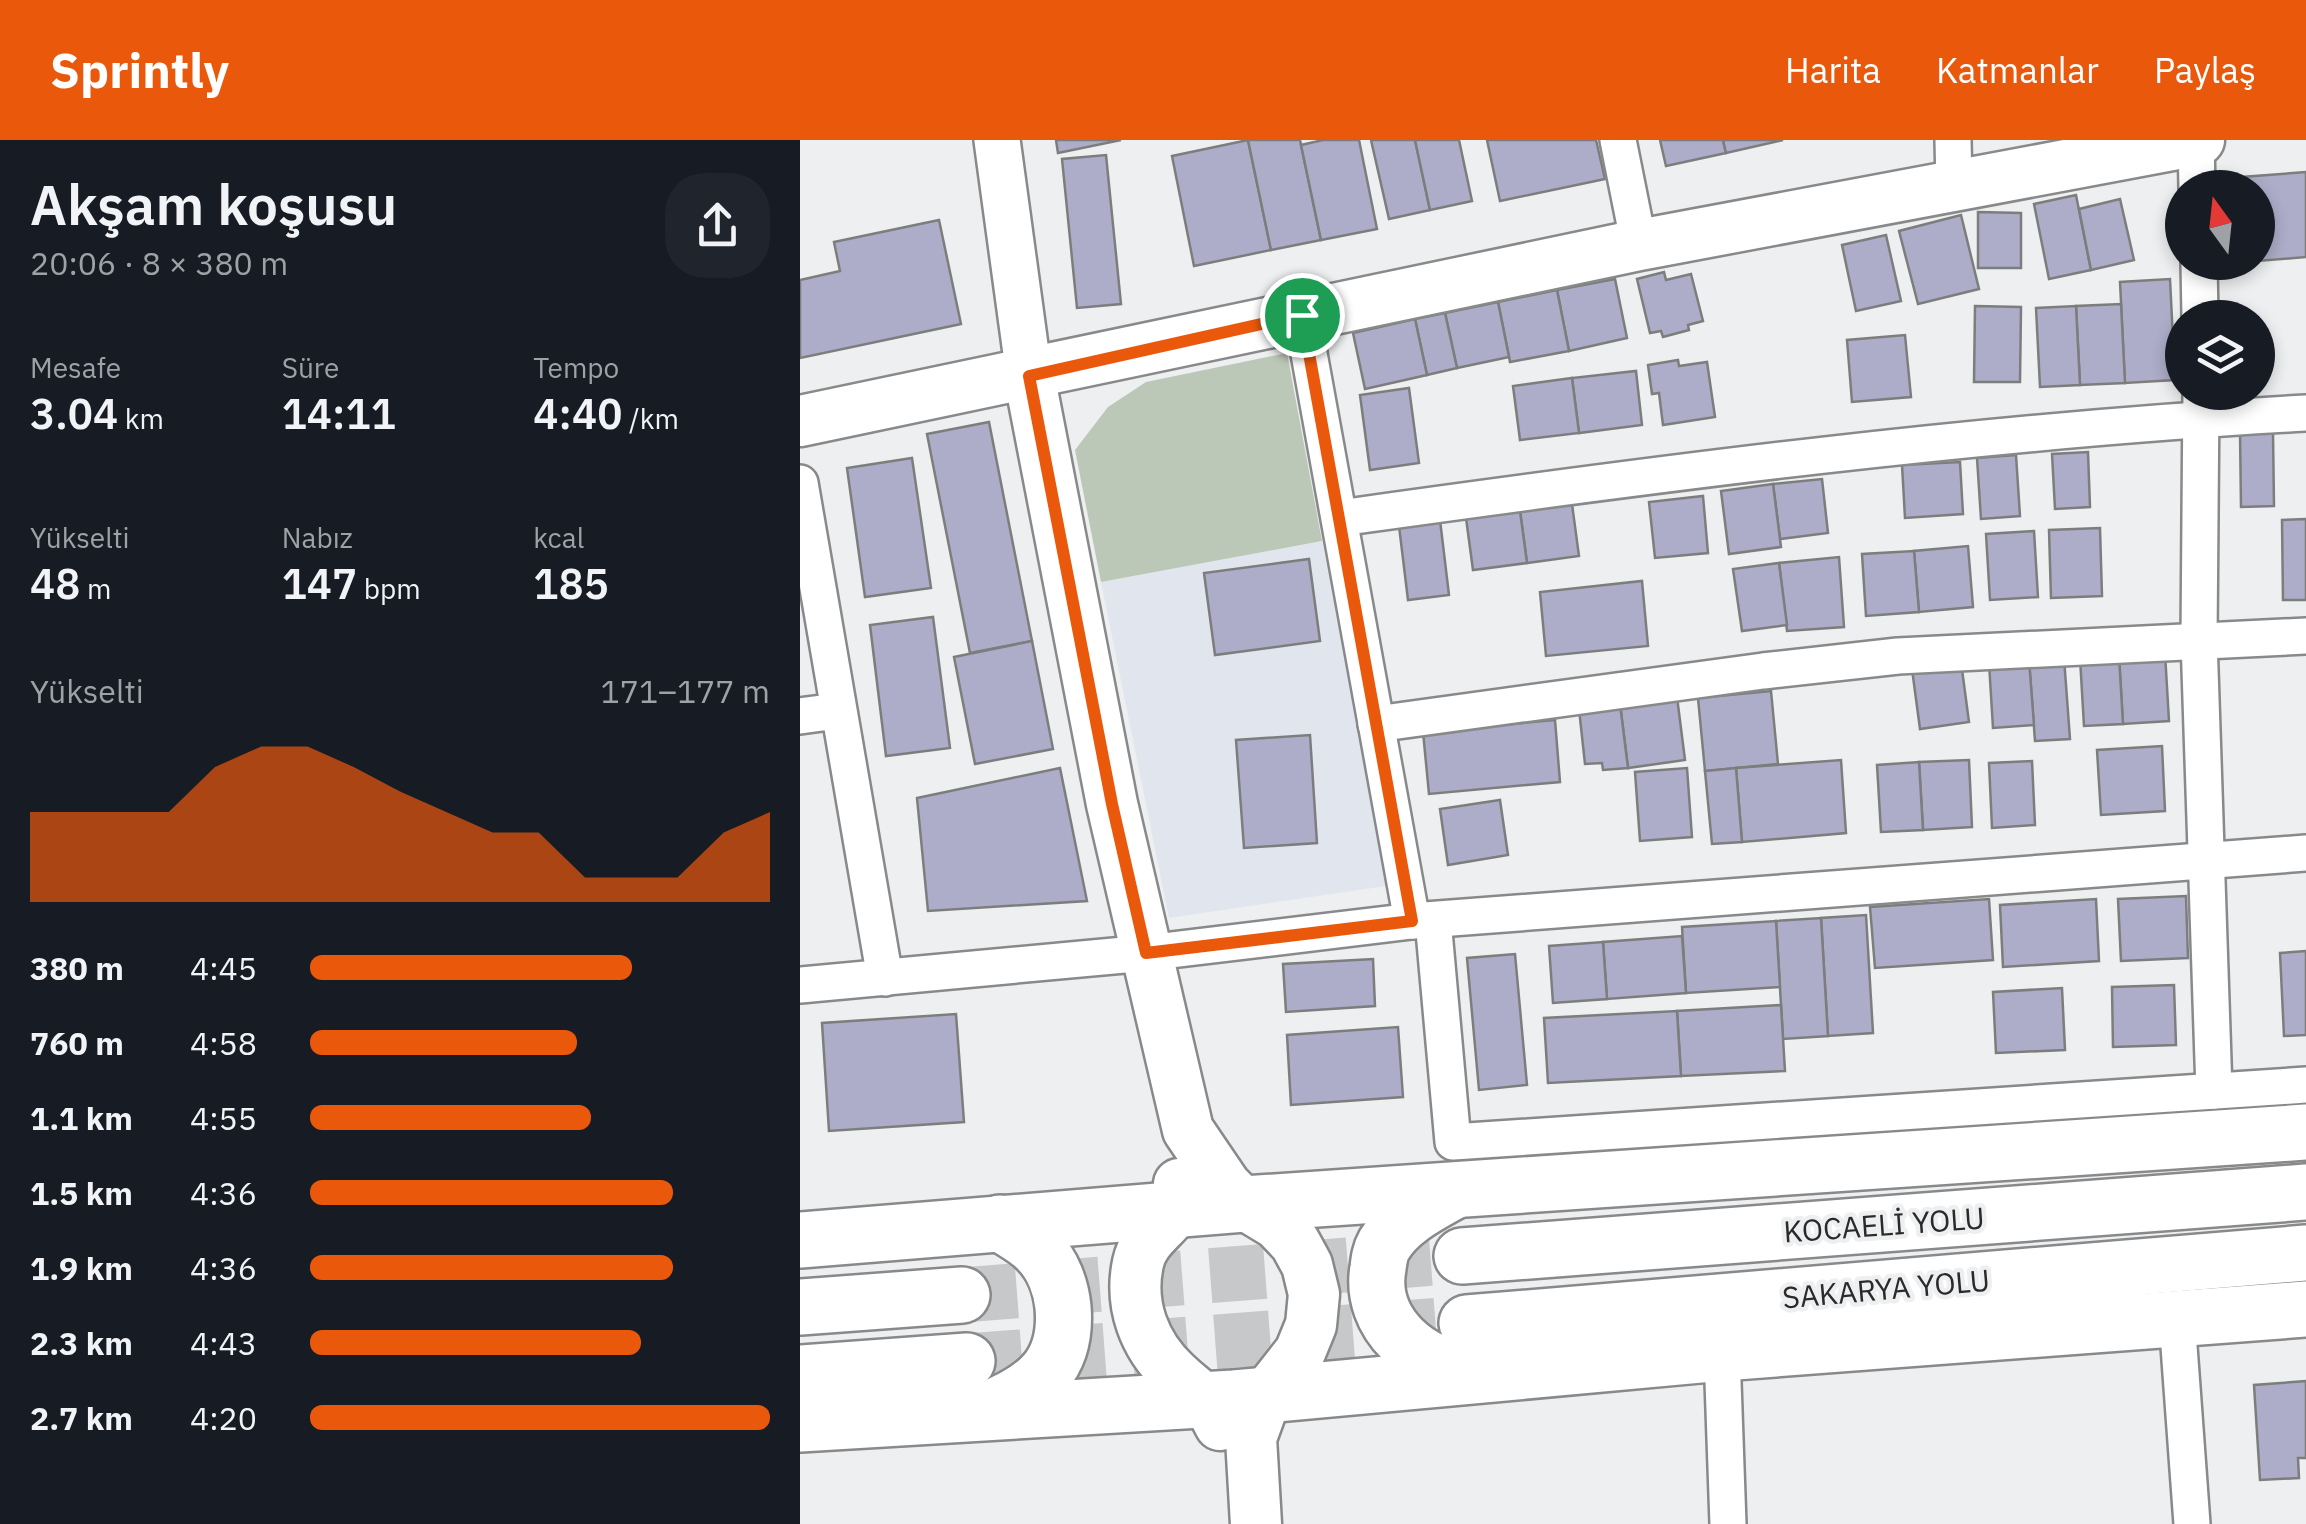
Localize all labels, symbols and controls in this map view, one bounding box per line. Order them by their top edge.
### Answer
text: Sprintly [50,39,229,101]
text: Harita [1785,47,1881,93]
text: Katmanlar [1936,47,2099,93]
text: Paylaş [2154,47,2256,93]
text: Akşam koşusu [30,169,397,240]
north arrow [2165,170,2275,280]
map controls [2165,170,2275,410]
button: share [665,173,770,278]
text: 20:06 · 8 × 380 m [30,242,288,284]
pin [1260,273,1345,358]
icon: arrive [1275,288,1330,343]
button: layers [2165,300,2275,410]
text: Mesafe [30,349,121,386]
text: Süre [282,349,339,386]
text: Tempo [533,349,619,386]
text: 3.04 [30,386,118,441]
text: 14:11 [282,386,396,441]
text: 4:40 [533,386,622,441]
text: km [118,400,164,437]
text: /km [622,400,679,437]
text: Yükselti [30,519,129,556]
text: Nabız [282,519,353,556]
text: kcal [533,519,584,556]
text: 48 [30,556,80,611]
text: 147 [282,556,357,611]
text: 185 [533,556,609,611]
text: m [80,570,111,607]
text: bpm [357,570,421,607]
text: Yükselti [30,670,144,712]
text: 171–177 m [600,670,770,712]
text: 380 m [30,947,124,989]
text: 4:45 [190,947,257,989]
text: 760 m [30,1022,124,1064]
text: 4:58 [190,1022,257,1064]
text: 1.1 km [30,1097,133,1139]
text: 4:55 [190,1097,257,1139]
text: 1.5 km [30,1172,133,1214]
text: 4:36 [190,1172,257,1214]
street label: KOCAELİ YOLU [1782,1198,1986,1250]
text: 1.9 km [30,1247,133,1289]
text: 4:36 [190,1247,257,1289]
street label: SAKARYA YOLU [1781,1260,1991,1316]
text: 2.3 km [30,1322,133,1364]
text: 4:43 [190,1322,257,1364]
text: 2.7 km [30,1397,133,1439]
text: 4:20 [190,1397,257,1439]

